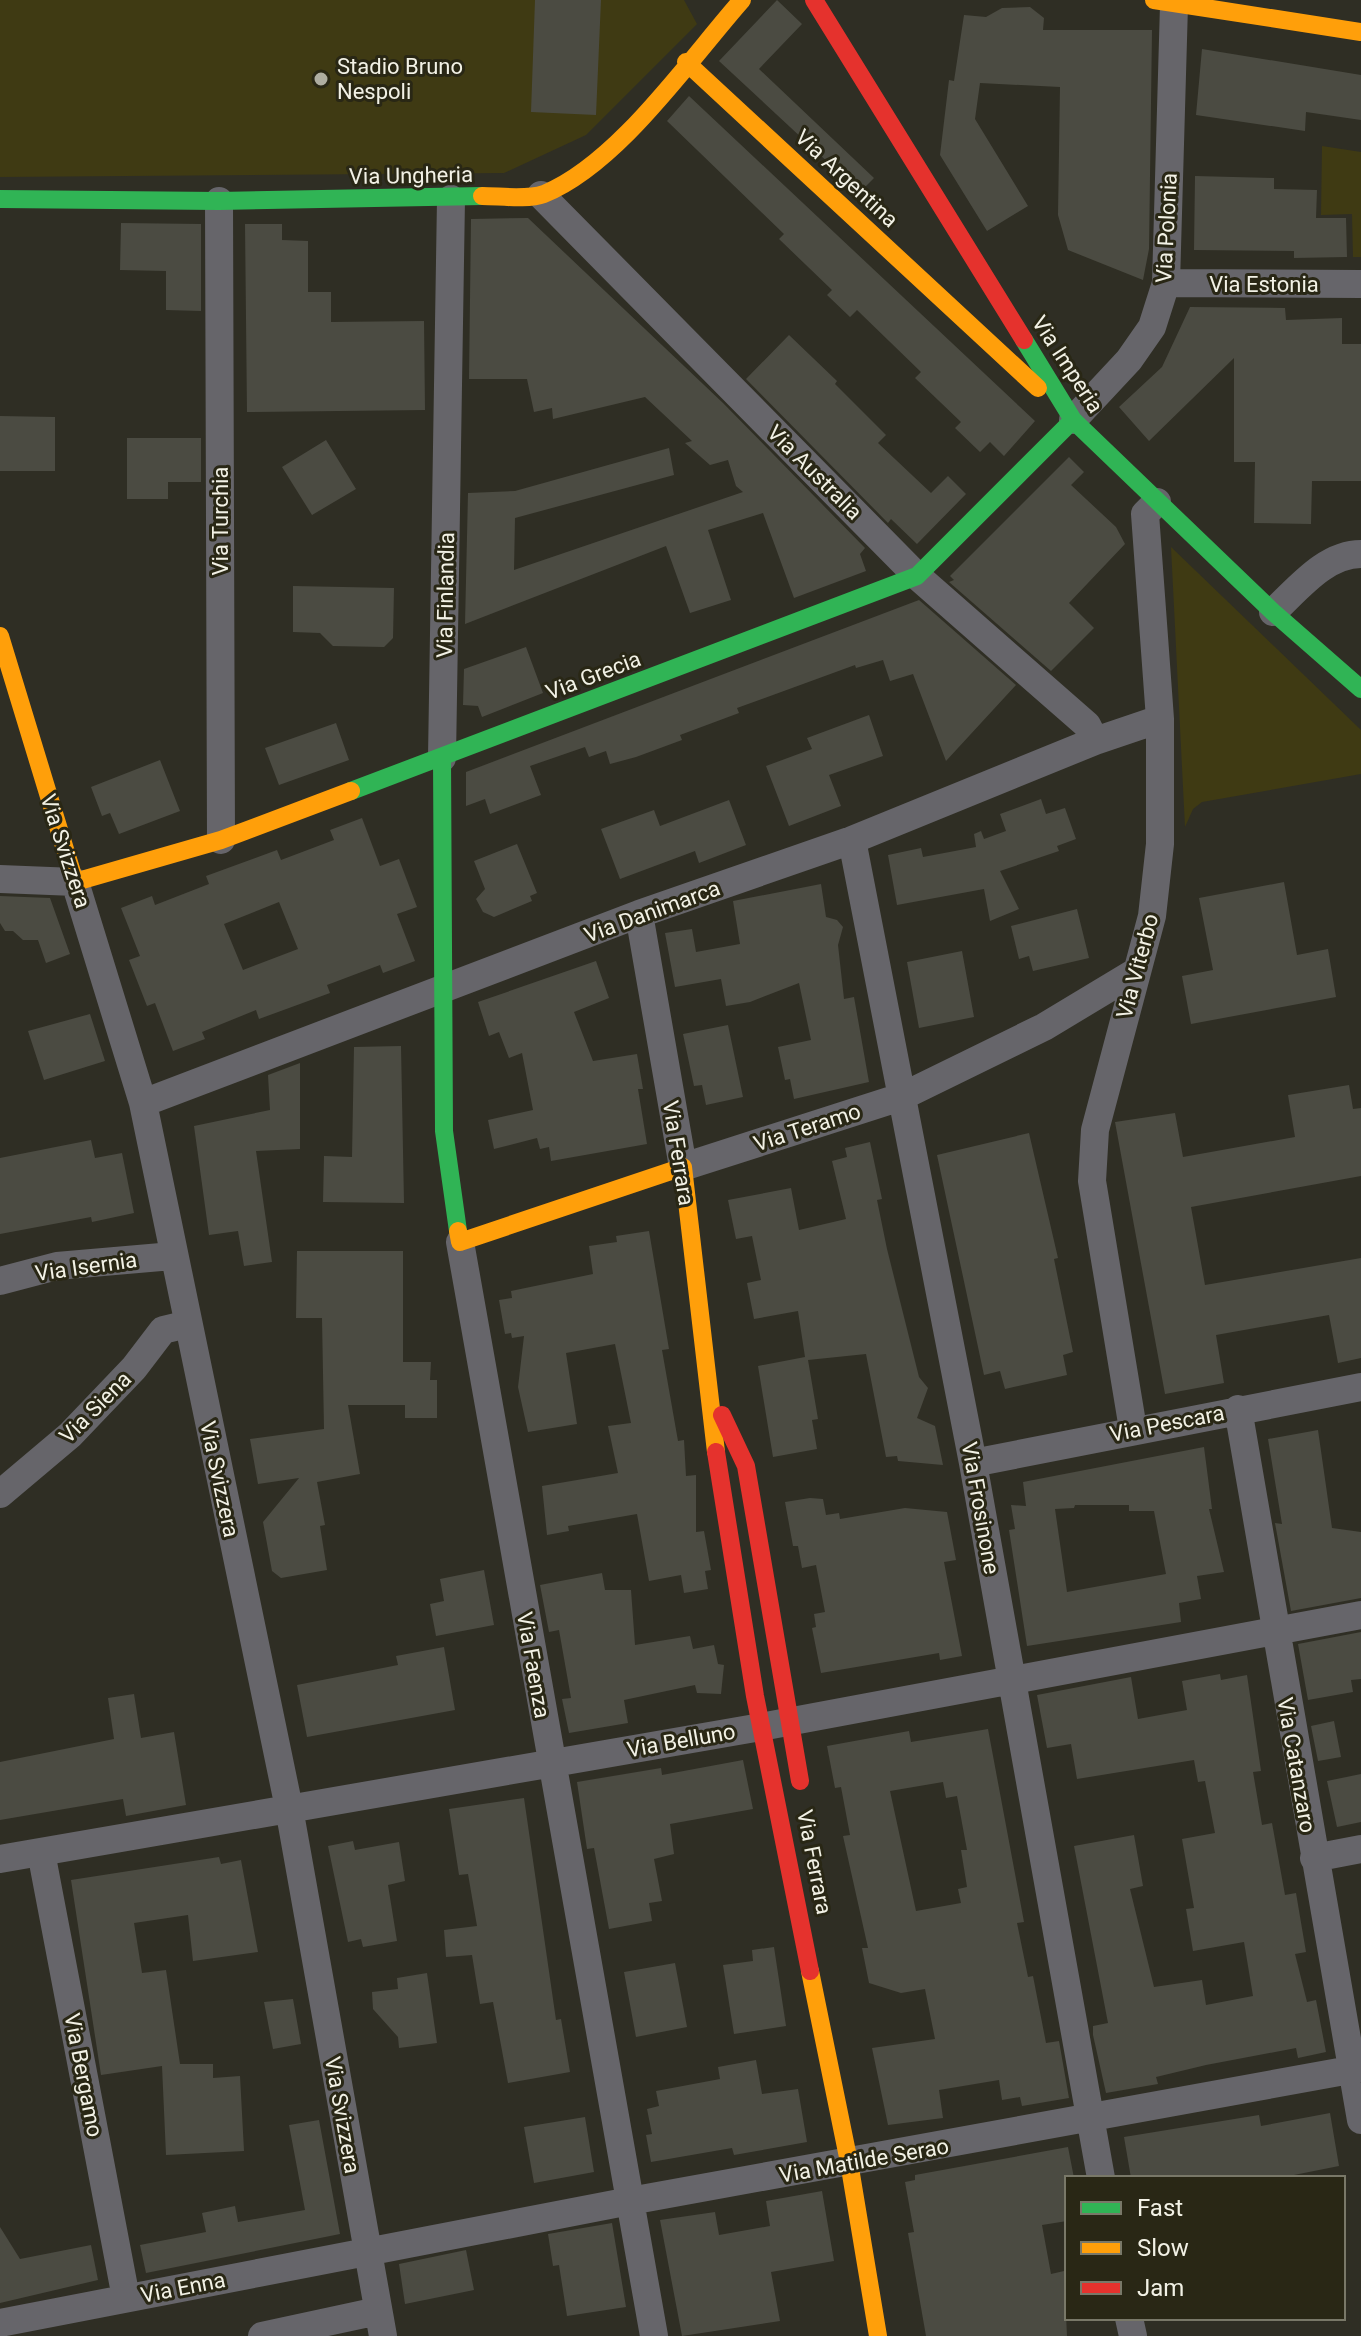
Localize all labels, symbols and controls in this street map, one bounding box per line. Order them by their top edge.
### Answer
place label: Stadio Bruno Nespoli [337,54,463,104]
marker: Stadio Bruno Nespoli [312,70,330,88]
street label: Via Argentina [790,124,903,232]
street label: Via Ungheria [349,162,473,189]
street label: Via Polonia [1151,172,1182,284]
street label: Via Estonia [1209,272,1319,297]
street label: Via Imperia [1027,311,1108,418]
street label: Via Australia [762,420,867,525]
street label: Via Turchia [208,467,233,575]
street label: Via Finlandia [432,532,459,658]
street label: Via Grecia [542,646,644,705]
street label: Via Svizzera [35,791,96,911]
street label: Via Danimarca [581,875,723,948]
street label: Via Viterbo [1112,911,1163,1021]
street label: Via Teramo [751,1098,864,1157]
street label: Via Ferrara [658,1099,699,1207]
street label: Via Isernia [33,1247,139,1286]
street label: Via Siena [54,1366,136,1448]
street label: Via Pescara [1108,1400,1226,1447]
street label: Via Svizzera [195,1419,244,1539]
street label: Via Frosinone [957,1440,1004,1576]
street label: Via Faenza [512,1610,555,1720]
street label: Via Catanzaro [1272,1695,1321,1835]
street label: Via Belluno [625,1719,737,1762]
street label: Via Ferrara [792,1808,837,1916]
street label: Via Bergamo [59,2011,108,2139]
street label: Via Svizzera [320,2055,365,2175]
street label: Via Matilde Serao [777,2133,951,2188]
legend [1065,2176,1345,2320]
text: Fast [1137,2194,1183,2222]
text: Slow [1137,2234,1189,2262]
street label: Via Enna [139,2267,227,2308]
text: Jam [1137,2274,1184,2302]

